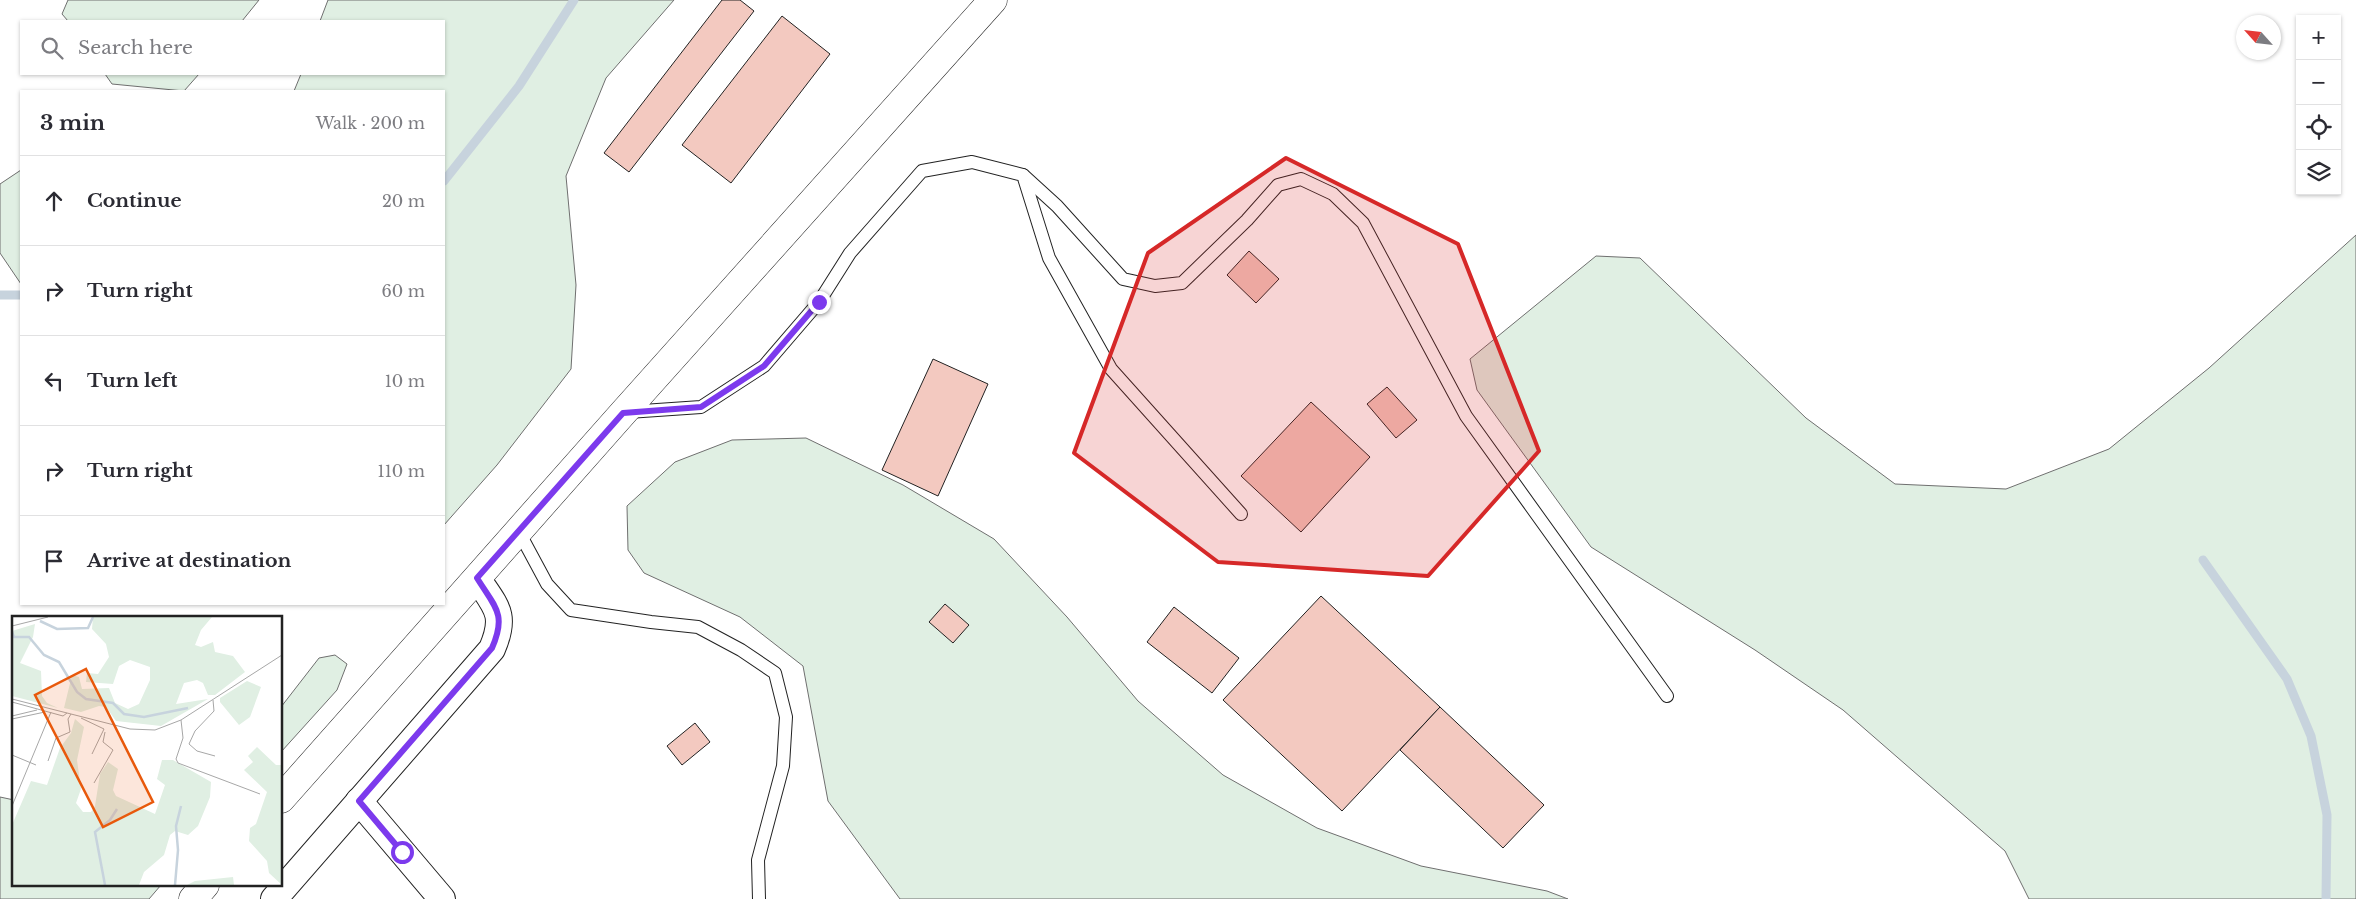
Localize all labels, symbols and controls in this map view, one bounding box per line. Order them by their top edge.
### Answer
north arrow [2236,15,2281,60]
map controls [2296,15,2341,195]
button: + [2296,15,2341,60]
search box [20,20,445,75]
icon: search [38,34,66,62]
text: Search here [78,36,193,59]
button: − [2296,60,2341,105]
button: locate [2296,105,2341,150]
text: 3 min [40,110,105,136]
text: Walk · 200 m [316,113,425,133]
button: layers [2296,150,2341,195]
icon: ahead [40,187,68,215]
text: Continue [87,189,182,212]
text: 20 m [382,191,425,211]
icon: right [40,277,68,305]
text: Turn right [87,279,193,302]
text: 60 m [382,281,425,301]
route end [808,291,831,314]
icon: left [40,367,68,395]
text: Turn left [87,369,178,392]
text: 10 m [385,371,425,391]
icon: right [40,457,68,485]
text: Turn right [87,459,193,482]
text: 110 m [378,461,425,481]
icon: arrive [40,547,68,575]
text: Arrive at destination [87,549,291,572]
inset map [12,616,282,886]
route start [391,841,414,864]

